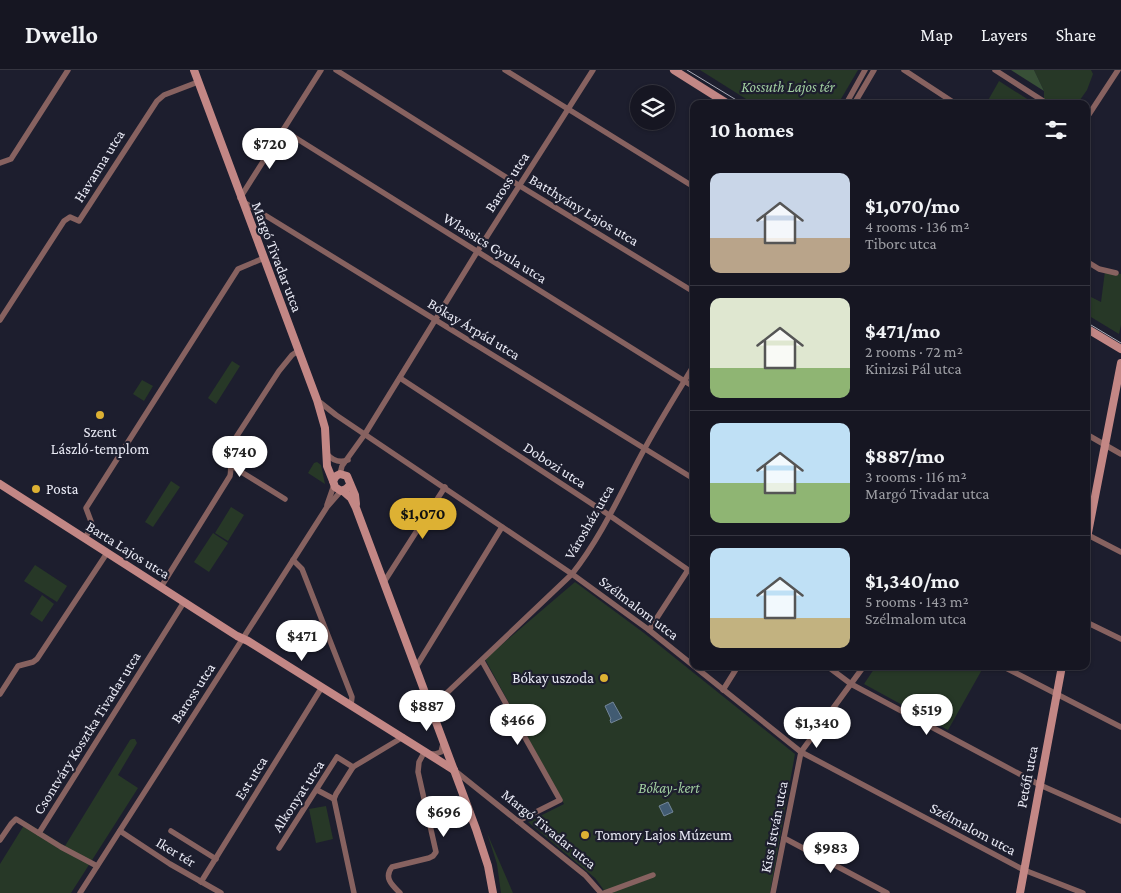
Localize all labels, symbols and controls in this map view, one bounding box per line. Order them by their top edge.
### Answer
text: Dwello [25,21,98,48]
text: Map [920,25,953,45]
text: Layers [981,25,1028,45]
text: Share [1056,25,1096,45]
park label: Kossuth Lajos tér [741,79,836,96]
map controls [630,85,675,130]
button: layers [630,85,675,130]
icon: filters [1042,116,1070,144]
text: 10 homes [710,118,794,142]
street label: Havanna utca [70,127,128,205]
pin: $720 [240,128,300,170]
text: $720 [253,135,287,152]
street label: Baross utca [482,149,532,215]
street label: Batthyány Lajos utca [526,171,642,250]
icon: home [750,193,810,253]
text: $1,070/mo [865,194,960,218]
street label: Margó Tivadar utca [248,200,305,315]
street label: Wlassics Gyula utca [440,210,550,287]
text: 4 rooms · 136 m² [865,218,970,235]
text: Tiborc utca [865,235,937,252]
street label: Bókay Árpád utca [424,295,523,364]
icon: home [750,318,810,378]
text: $471/mo [865,319,940,343]
text: 2 rooms · 72 m² [865,343,963,360]
text: Kinizsi Pál utca [865,360,962,377]
marker: Szent László-templom [94,409,106,421]
place label: Szent László-templom [51,424,149,458]
pin: $740 [210,436,270,478]
street label: Dobozi utca [521,439,589,491]
text: $740 [223,443,257,460]
icon: home [750,443,810,503]
text: $887/mo [865,444,945,468]
text: 3 rooms · 116 m² [865,468,967,485]
place label: Posta [46,481,78,497]
street label: Városház utca [561,482,617,562]
marker: Posta [30,483,42,495]
text: Margó Tivadar utca [865,485,989,502]
pin: $1,070 [382,498,464,540]
text: $1,070 [401,505,445,522]
street label: Barta Lajos utca [83,518,173,583]
icon: home [750,568,810,628]
text: $1,340/mo [865,569,960,593]
street label: Szélmalom utca [596,573,682,643]
text: 5 rooms · 143 m² [865,593,969,610]
text: Szélmalom utca [865,610,966,627]
pin: $471 [272,620,332,662]
text: $471 [287,627,317,644]
street label: Csontváry Kosztka Tivadar utca [30,649,145,818]
street label: Baross utca [168,660,218,726]
place label: Bókay uszoda [512,670,594,687]
marker: Bókay uszoda [598,672,610,684]
pin: $887 [397,690,457,732]
pin: $519 [897,694,957,736]
text: $887 [410,697,444,714]
text: $519 [912,701,942,718]
pin: $466 [488,704,548,746]
pin: $1,340 [776,706,858,749]
text: $466 [501,711,535,728]
text: $1,340 [795,714,839,731]
street label: Petőfi utca [1013,745,1041,809]
street label: Est utca [232,753,270,803]
street label: Alkonyat utca [269,757,328,836]
park label: Bókay-kert [638,780,700,797]
street label: Kiss István utca [757,780,791,874]
street label: Margó Tivadar utca [498,786,599,873]
pin: $696 [414,796,474,838]
street label: Szélmalom utca [927,800,1019,858]
text: $696 [427,803,461,820]
place label: Tomory Lajos Múzeum [595,827,732,844]
marker: Tomory Lajos Múzeum [579,829,591,841]
pin: $983 [801,832,861,874]
street label: Iker tér [153,834,199,870]
text: $983 [814,839,848,856]

